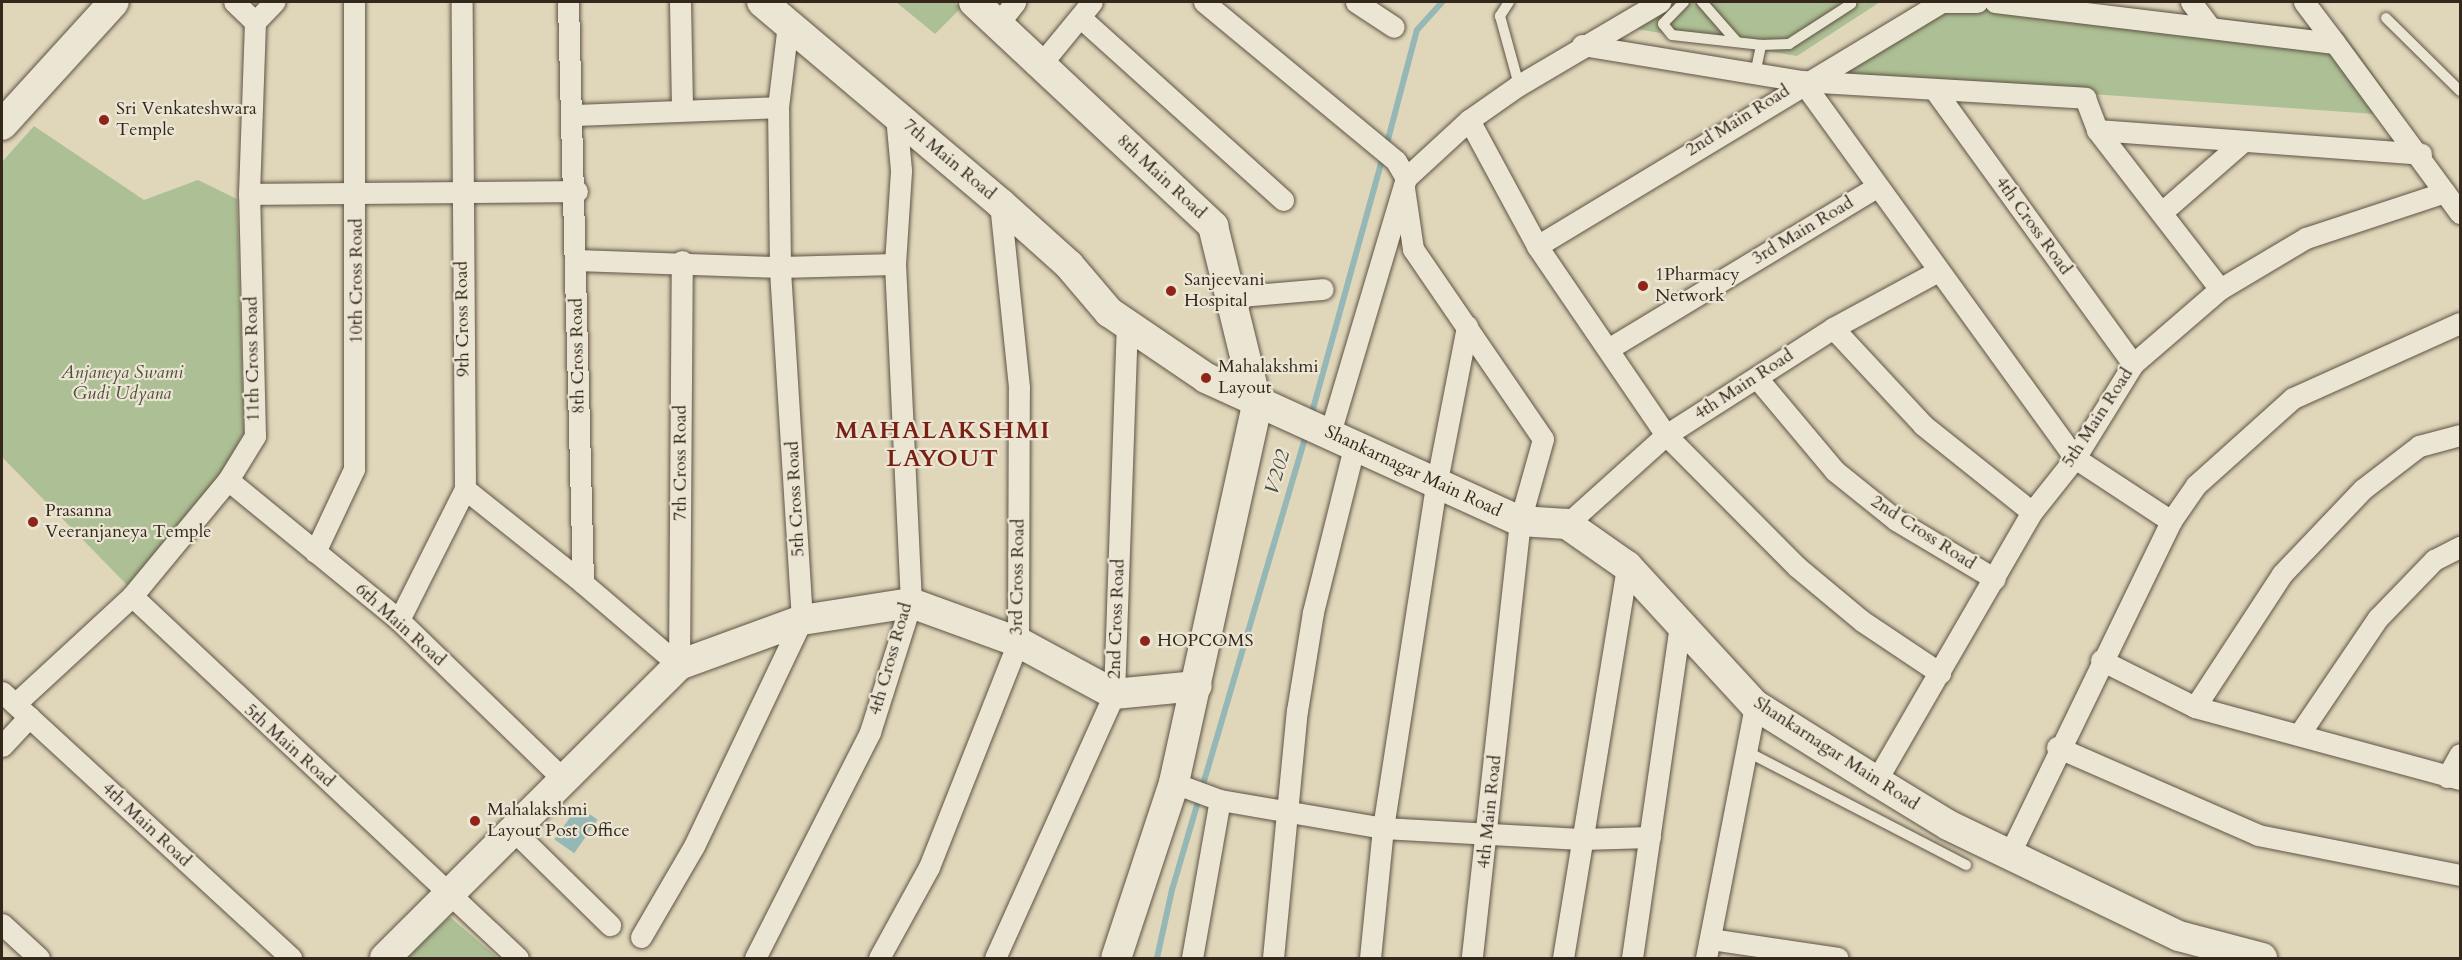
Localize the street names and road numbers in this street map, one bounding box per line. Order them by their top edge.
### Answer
street label: 2nd Main Road [1682,81,1794,161]
street label: 7th Main Road [898,115,1000,205]
street label: 8th Main Road [1112,130,1210,224]
street label: 4th Cross Road [1990,173,2076,279]
street label: 3rd Main Road [1748,192,1858,270]
street label: 10th Cross Road [346,218,368,344]
street label: 9th Cross Road [451,261,475,377]
street label: 11th Cross Road [241,296,265,422]
street label: 8th Cross Road [566,298,590,414]
street label: 4th Main Road [1690,345,1798,425]
street label: 5th Main Road [2058,364,2138,472]
street label: 7th Cross Road [670,405,692,521]
street label: Shankarnagar Main Road [1321,422,1505,522]
street label: 5th Cross Road [782,440,810,558]
street label: 2nd Cross Road [1867,491,1979,575]
street label: 3rd Cross Road [1006,518,1030,636]
street label: 2nd Cross Road [1104,558,1130,680]
street label: 6th Main Road [350,579,450,671]
street label: 4th Cross Road [865,600,917,718]
street label: Shankarnagar Main Road [1749,692,1923,816]
street label: 5th Main Road [239,700,339,792]
street label: 4th Main Road [1473,754,1507,870]
street label: 4th Main Road [97,778,195,872]

